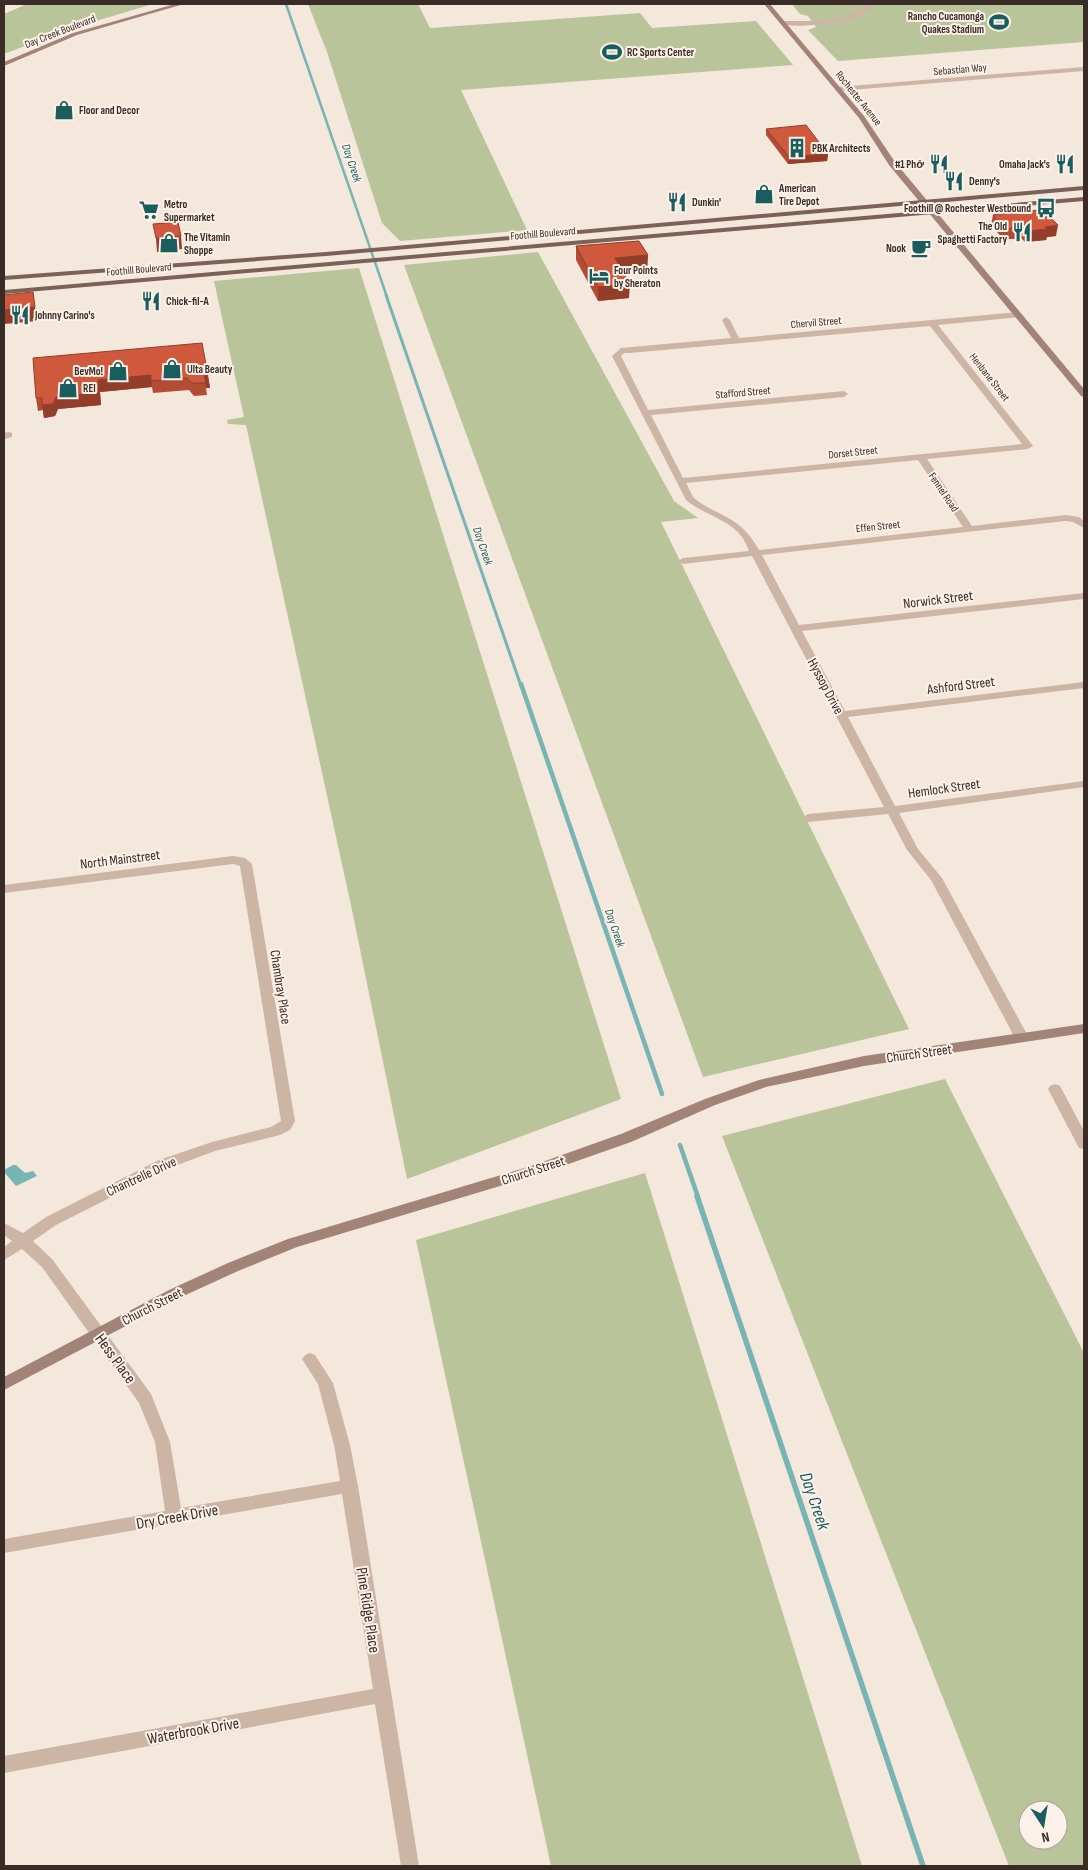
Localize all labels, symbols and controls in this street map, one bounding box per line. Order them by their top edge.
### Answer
place label: Rancho Cucamonga Quakes Stadium [908,10,984,36]
sports icon: Rancho Cucamonga Quakes Stadium [988,11,1010,33]
street label: Day Creek Boulevard [23,12,98,51]
sports icon: RC Sports Center [601,41,623,63]
place label: RC Sports Center [627,46,695,59]
street label: Sebastian Way [933,61,988,78]
street label: Rochester Avenue [833,68,885,128]
shop icon: Floor and Decor [53,99,75,121]
place label: Floor and Decor [79,104,140,117]
building icon: PBK Architects [786,137,808,159]
water label: Day Creek [338,142,365,185]
place label: PBK Architects [812,142,871,155]
restaurant icon: #1 Phở [928,153,950,175]
restaurant icon: Omaha Jack's [1054,153,1076,175]
place label: #1 Phở [895,158,924,171]
place label: Omaha Jack's [999,158,1050,171]
restaurant icon: Denny's [943,170,965,192]
place label: Denny's [969,175,1000,188]
place label: American Tire Depot [778,182,820,208]
shop icon: American Tire Depot [753,183,775,205]
restaurant icon: Dunkin' [666,191,688,213]
place label: Dunkin' [692,196,721,209]
bus stop icon: Foothill @ Rochester Westbound [1035,197,1057,219]
place label: Metro Supermarket [164,198,215,224]
supermarket icon: Metro Supermarket [138,199,160,221]
place label: Foothill @ Rochester Westbound [904,202,1031,215]
place label: The Old Spaghetti Factory [938,220,1007,246]
restaurant icon: The Old Spaghetti Factory [1011,221,1033,243]
street label: Foothill Boulevard [510,224,577,243]
place label: The Vitamin Shoppe [184,231,230,257]
shop icon: The Vitamin Shoppe [158,232,180,254]
cafe icon: Nook [910,237,932,259]
place label: Nook [886,242,906,255]
street label: Foothill Boulevard [106,260,173,279]
place label: Four Points by Sheraton [614,264,661,290]
hotel icon: Four Points by Sheraton [588,265,610,287]
restaurant icon: Chick-fil-A [140,290,162,312]
place label: Chick-fil-A [166,295,209,308]
restaurant icon: Johnny Carino's [9,304,31,326]
place label: Johnny Carino's [34,309,95,322]
street label: Chervil Street [790,314,843,331]
street label: Henbane Street [967,351,1013,405]
shop icon: Ulta Beauty [161,358,183,380]
shop icon: BevMo! [107,360,129,382]
place label: Ulta Beauty [187,363,233,376]
place label: BevMo! [74,365,103,378]
shop icon: REI [57,377,79,399]
place label: REI [83,382,96,395]
street label: Stafford Street [715,384,772,401]
street label: Dorset Street [828,443,879,462]
street label: Fennel Road [926,470,962,515]
street label: Effen Street [855,518,902,535]
water label: Day Creek [469,525,496,568]
street label: Norwick Street [902,587,974,612]
street label: Hyssop Drive [804,655,847,717]
street label: Ashford Street [925,673,996,698]
street label: Hemlock Street [907,775,981,802]
street label: North Mainstreet [79,846,161,873]
water label: Day Creek [601,907,628,950]
street label: Chambray Place [266,949,295,1025]
street label: Church Street [885,1040,953,1066]
street label: Church Street [499,1152,567,1189]
street label: Chantrelle Drive [103,1153,179,1200]
street label: Church Street [119,1284,185,1329]
street label: Hess Place [90,1330,139,1388]
water label: Day Creek [795,1470,835,1534]
street label: Dry Creek Drive [135,1501,220,1534]
street label: Pine Ridge Place [351,1566,384,1654]
street label: Waterbrook Drive [146,1714,241,1749]
north arrow [1018,1800,1068,1850]
text: N [1040,1828,1051,1846]

